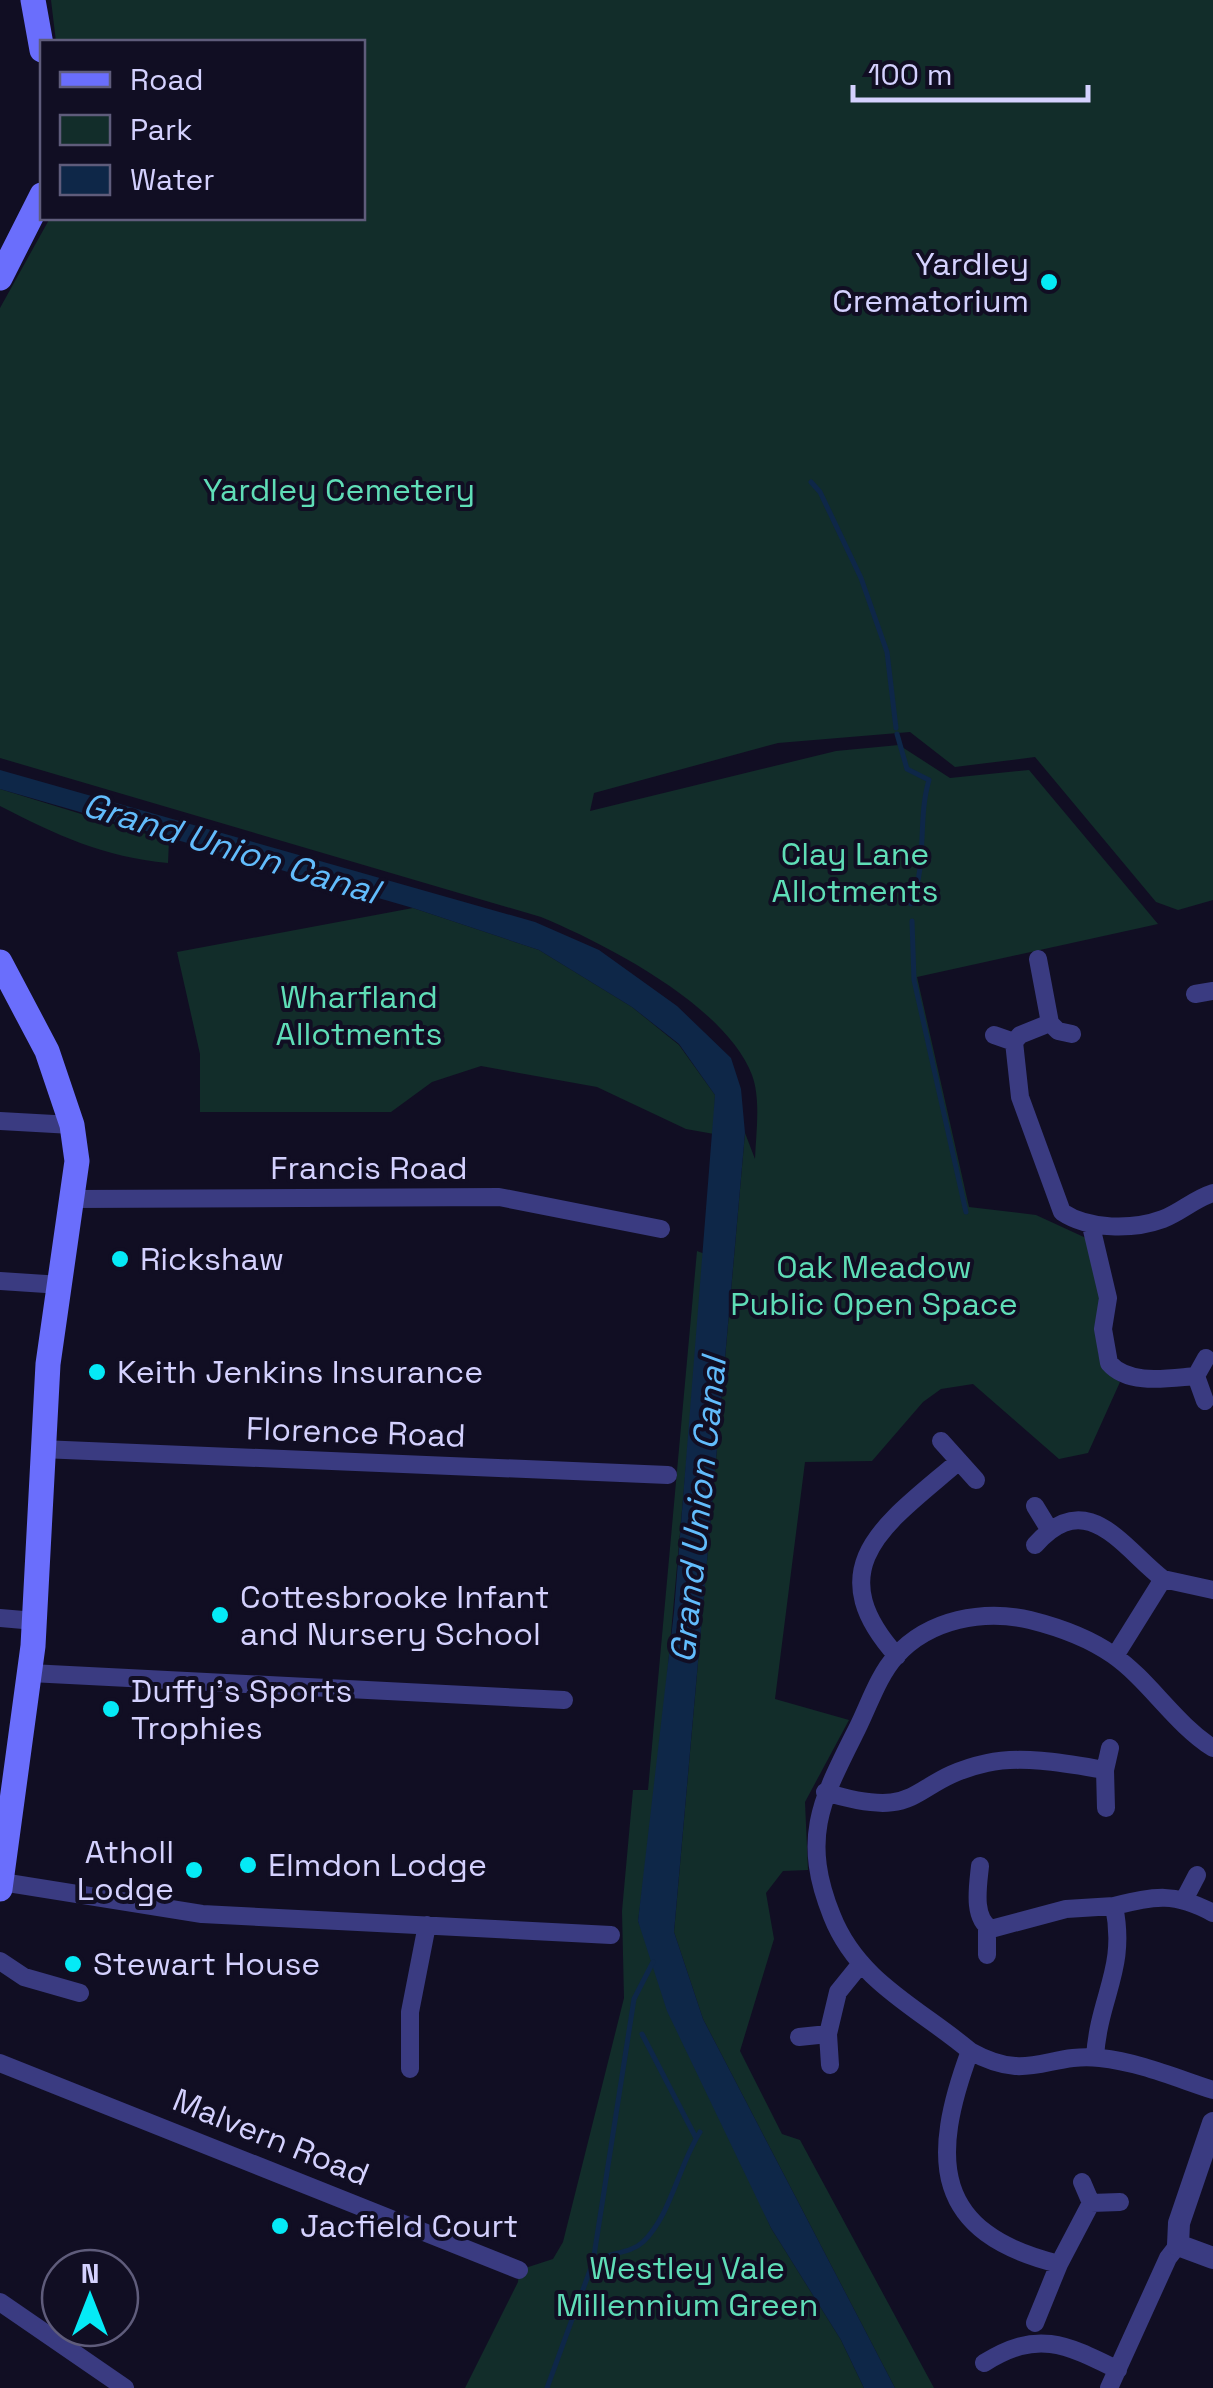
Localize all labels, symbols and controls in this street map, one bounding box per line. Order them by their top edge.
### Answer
legend [40,40,365,220]
scale bar [853,40,1088,102]
text: 100 m [868,55,953,94]
text: Road [130,60,204,99]
text: Park [130,110,192,149]
text: Water [130,160,215,199]
place label: Yardley Crematorium [832,244,1029,321]
marker: Yardley Crematorium [1038,271,1060,293]
park label: Yardley Cemetery [203,470,475,510]
water label: Grand Union Canal [78,782,387,915]
park label: Clay Lane Allotments [772,834,938,911]
park label: Wharfland Allotments [276,977,442,1054]
street label: Francis Road [270,1148,468,1188]
place label: Rickshaw [140,1239,284,1279]
park label: Oak Meadow Public Open Space [730,1247,1018,1324]
marker: Rickshaw [109,1248,131,1270]
place label: Keith Jenkins Insurance [117,1352,483,1392]
water label: Grand Union Canal [660,1352,736,1665]
marker: Keith Jenkins Insurance [86,1361,108,1383]
street label: Florence Road [245,1408,467,1456]
place label: Cottesbrooke Infant and Nursery School [240,1577,549,1654]
marker: Cottesbrooke Infant and Nursery School [209,1604,231,1626]
place label: Duffy's Sports Trophies [131,1671,352,1748]
marker: Duffy's Sports Trophies [100,1698,122,1720]
place label: Atholl Lodge [77,1832,174,1909]
place label: Elmdon Lodge [268,1845,487,1885]
marker: Elmdon Lodge [237,1854,259,1876]
marker: Atholl Lodge [183,1859,205,1881]
place label: Stewart House [93,1944,320,1984]
marker: Stewart House [62,1953,84,1975]
street label: Malvern Road [167,2080,375,2194]
place label: Jacfield Court [300,2206,518,2246]
marker: Jacfield Court [269,2215,291,2237]
north arrow [40,2248,140,2348]
park label: Westley Vale Millennium Green [556,2248,818,2325]
text: N [81,2255,99,2291]

